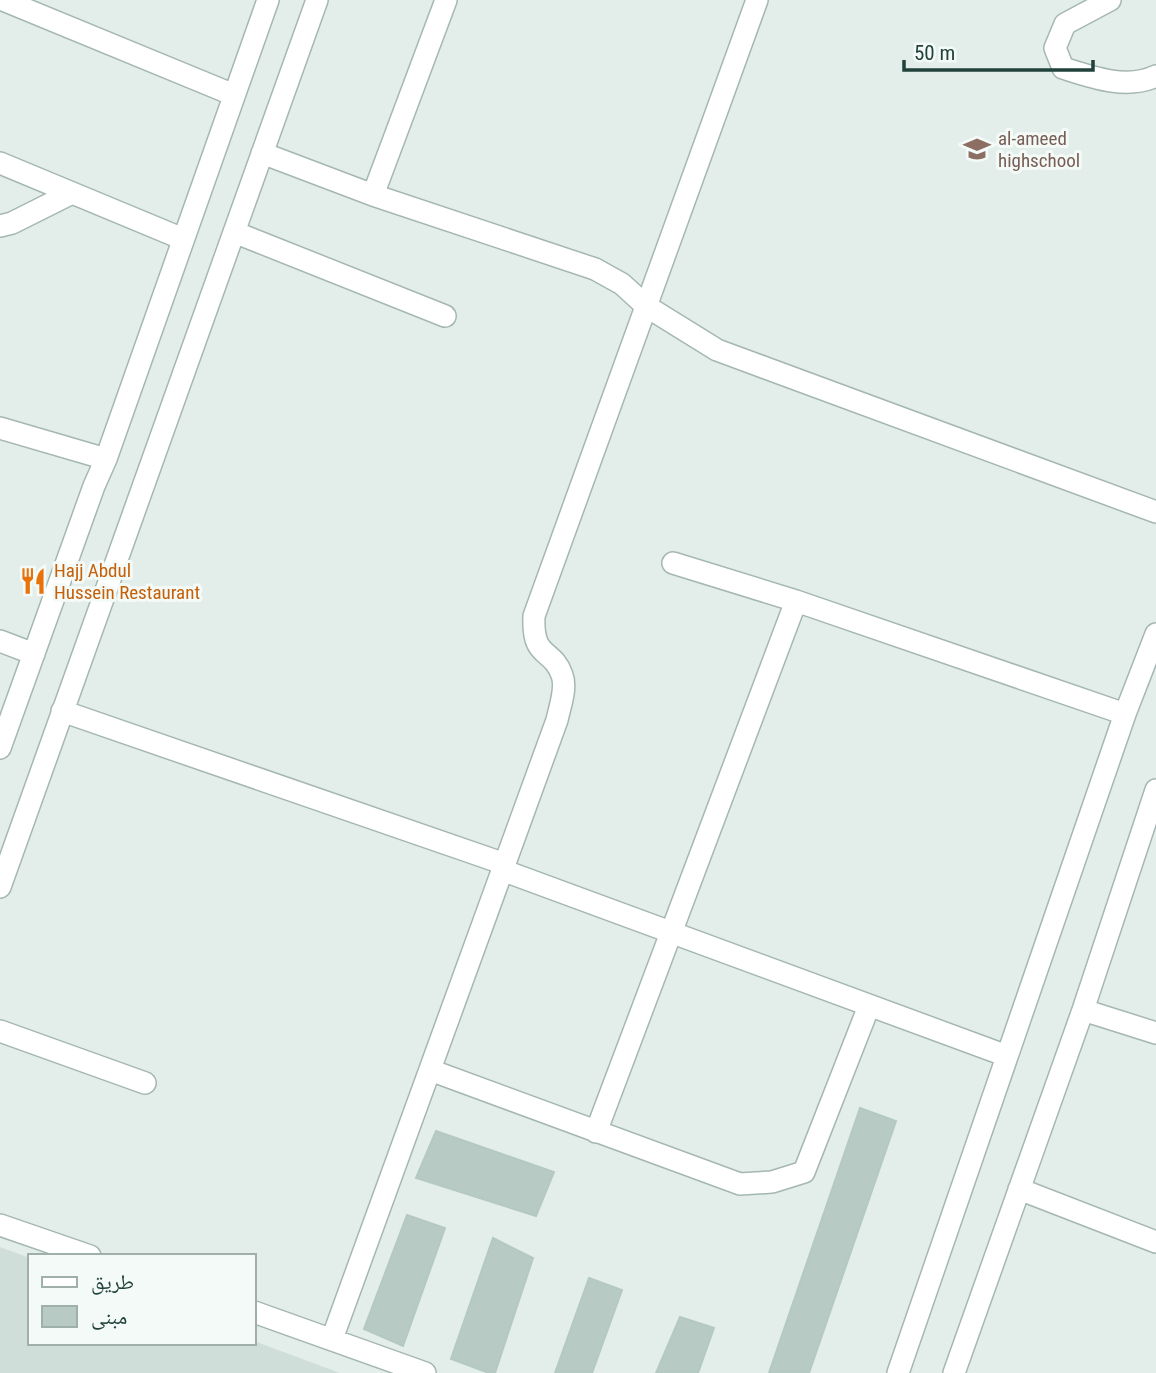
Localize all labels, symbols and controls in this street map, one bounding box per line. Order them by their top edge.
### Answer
scale bar [904,28,1093,72]
text: 50 m [914,41,955,65]
place label: al-ameed highschool [998,127,1080,172]
school or university icon: al-ameed highschool [962,134,992,164]
place label: Hajj Abdul Hussein Restaurant [54,559,200,604]
restaurant icon: Hajj Abdul Hussein Restaurant [18,566,48,596]
legend [28,1254,256,1345]
text: طريق [91,1270,134,1295]
text: مبنى [91,1305,127,1330]

